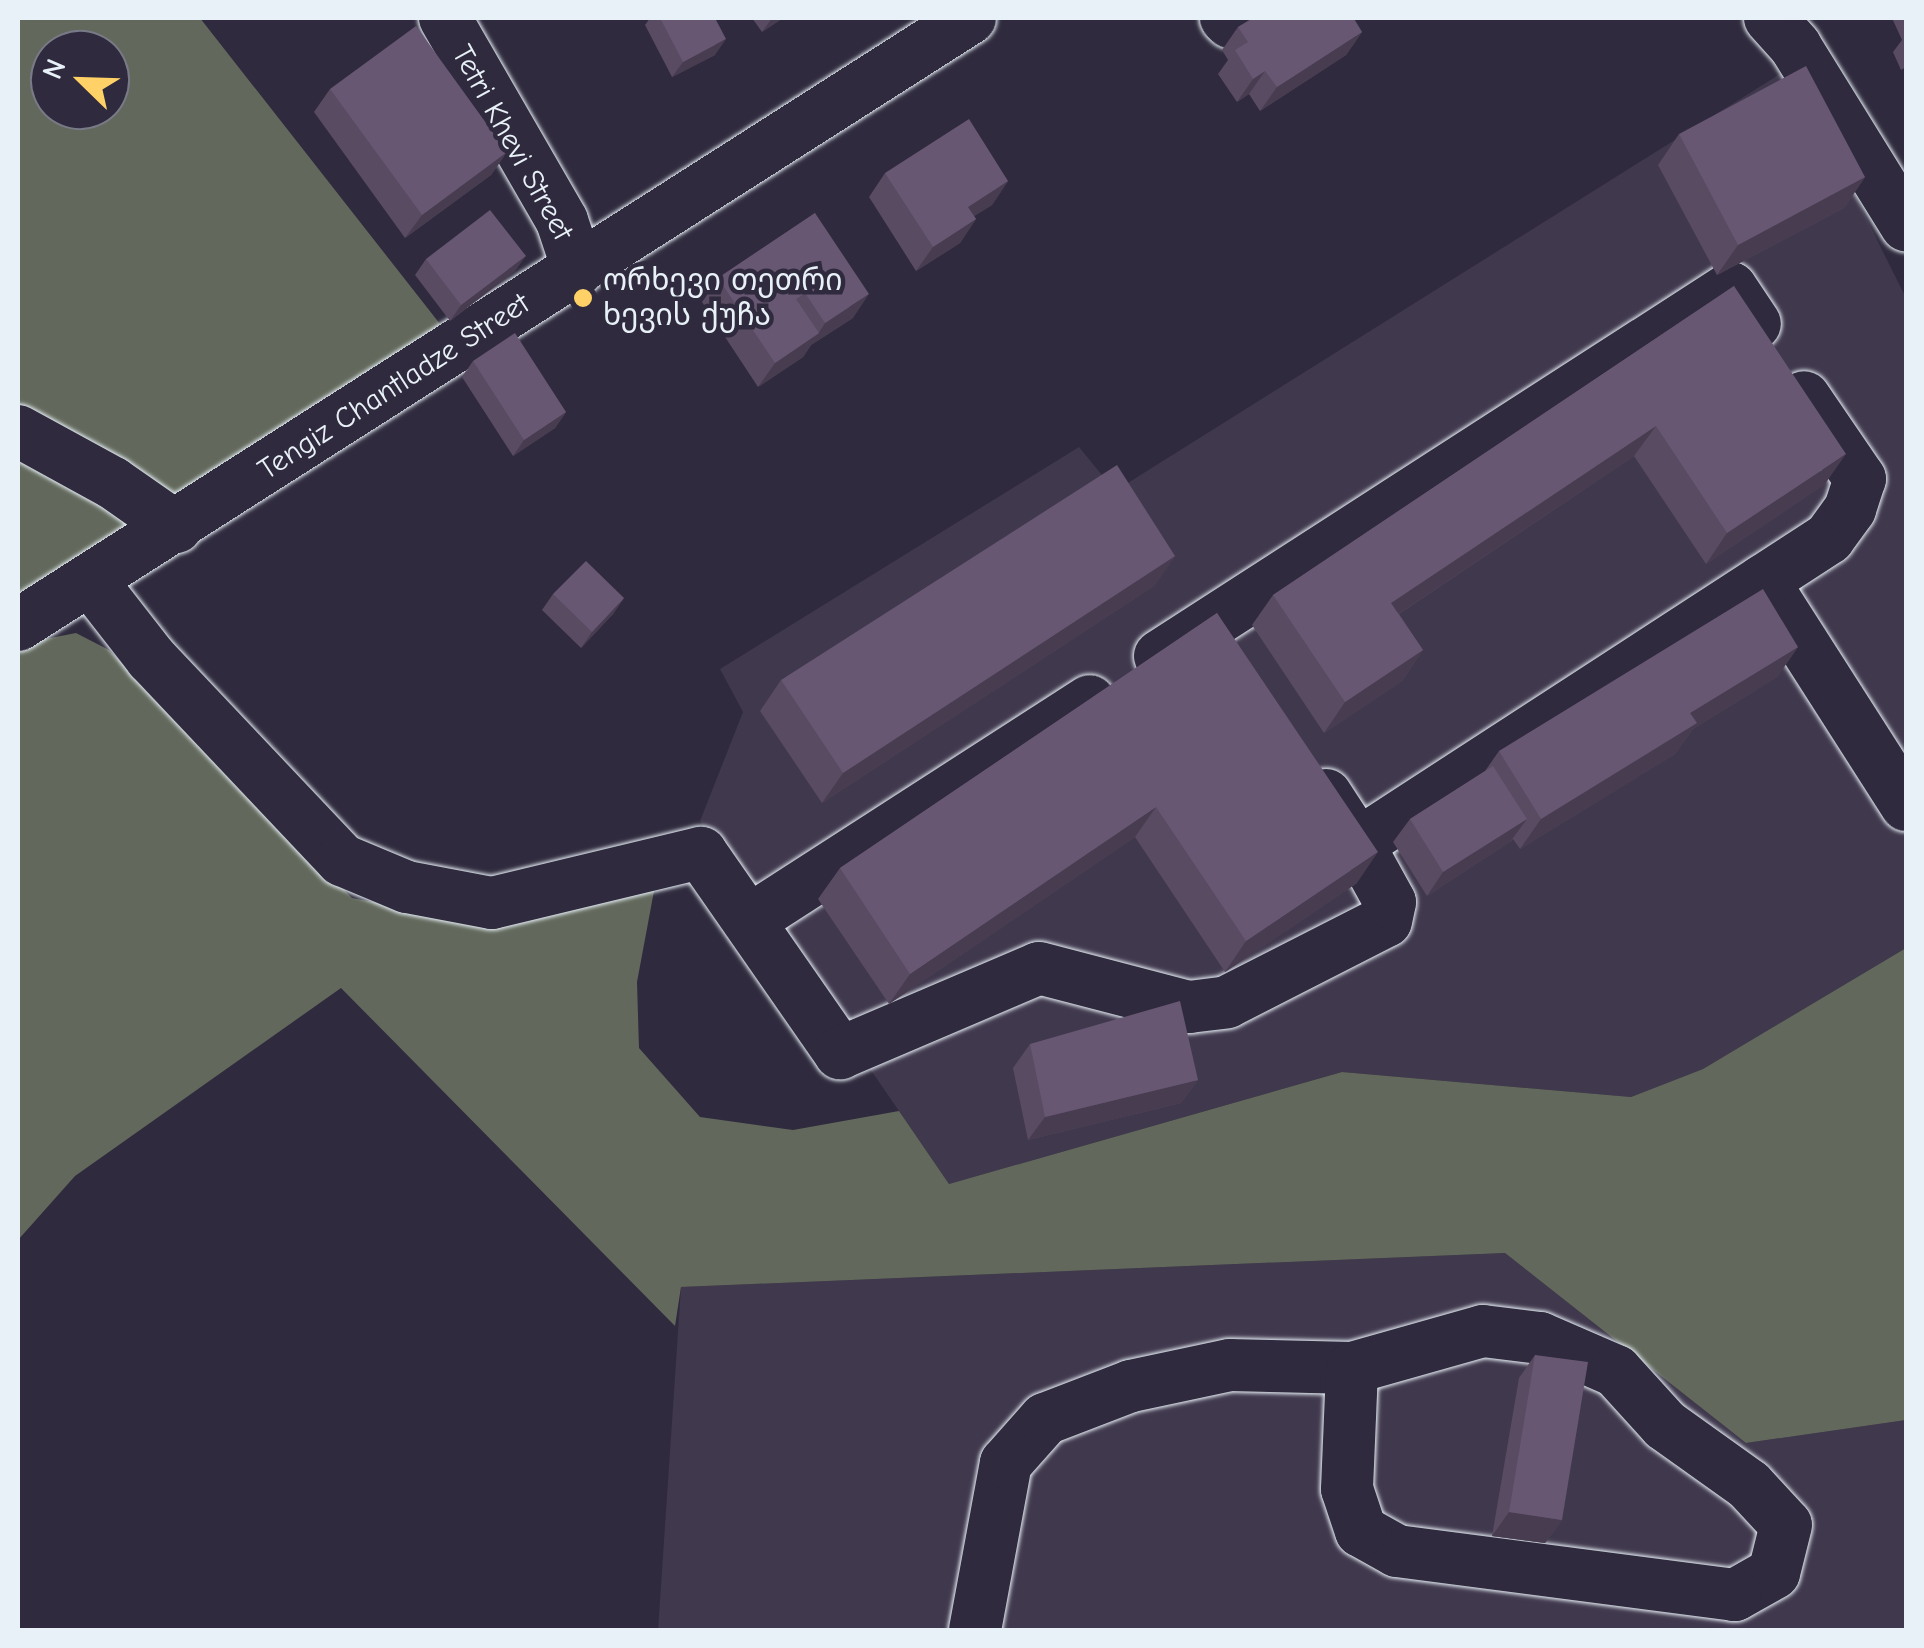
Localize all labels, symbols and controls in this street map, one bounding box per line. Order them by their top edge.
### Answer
north arrow [30,30,130,130]
street label: Tetri Khevi Street [443,39,581,247]
text: N [36,54,73,84]
place label: ორხევი თეთრი ხევის ქუჩა [603,263,843,334]
street label: Tengiz Chantladze Street [252,286,536,488]
marker: ორხევი თეთრი ხევის ქუჩა [572,287,594,309]

